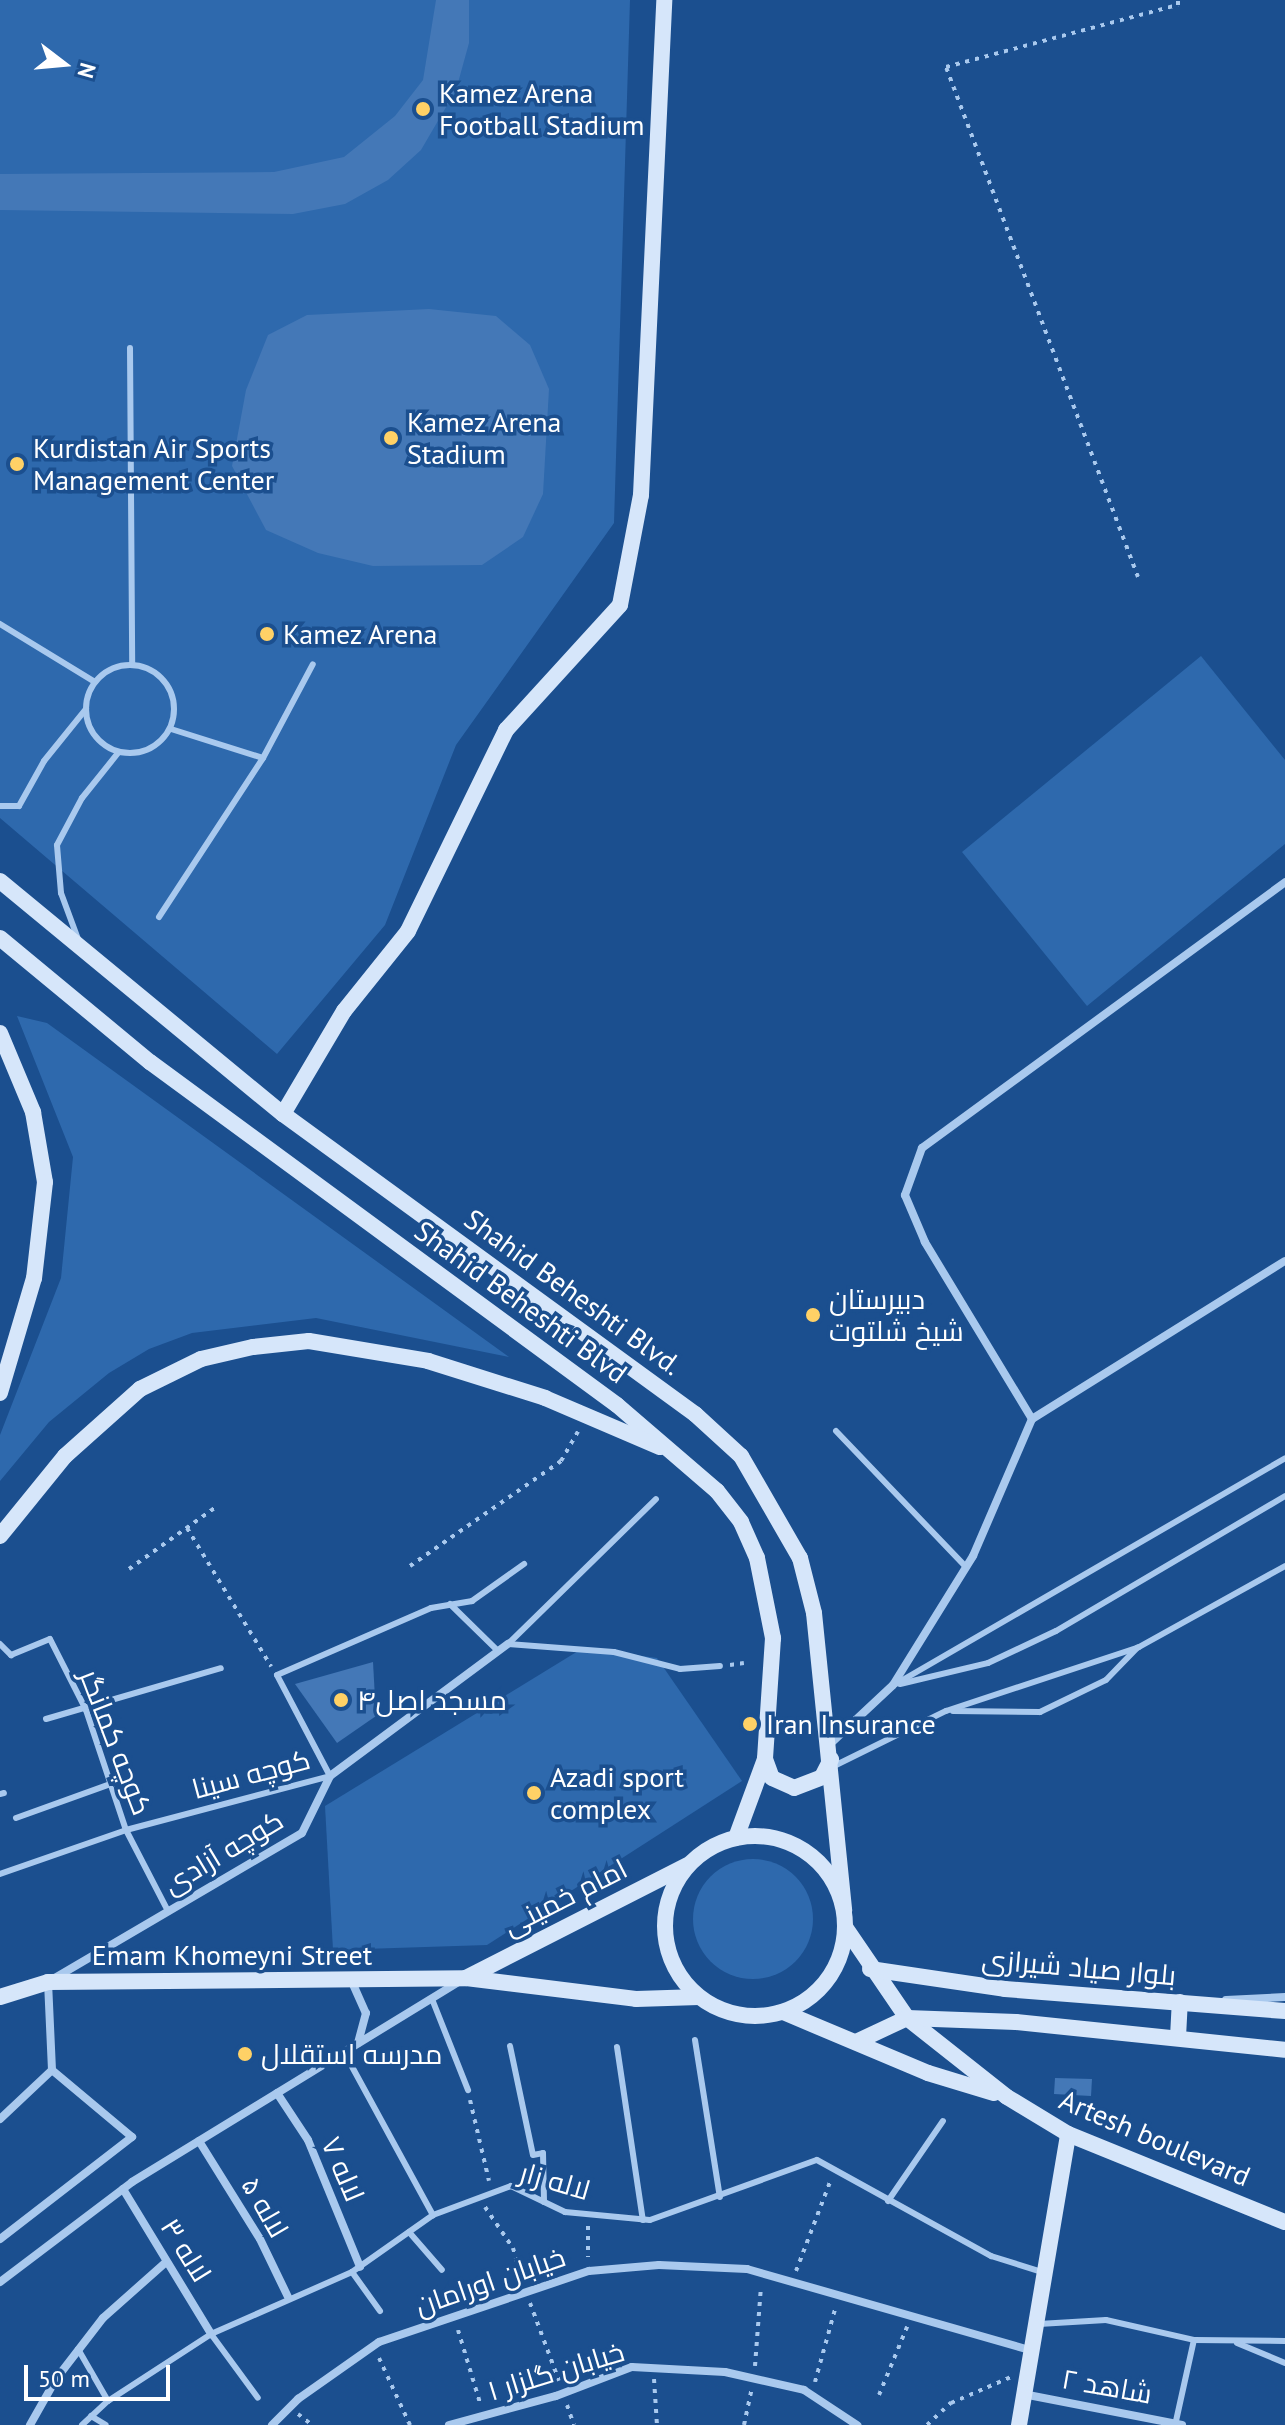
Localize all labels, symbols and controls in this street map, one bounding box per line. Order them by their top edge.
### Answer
north arrow [24,24,104,104]
text: N [72,60,103,81]
place label: Kamez Arena Football Stadium [439,76,644,142]
marker: Kamez Arena Football Stadium [414,100,432,118]
place label: Kamez Arena Stadium [407,405,563,471]
marker: Kamez Arena Stadium [382,429,400,447]
place label: Kurdistan Air Sports Management Center [33,431,274,497]
marker: Kurdistan Air Sports Management Center [8,455,26,473]
place label: Kamez Arena [283,617,439,651]
marker: Kamez Arena [258,625,276,643]
street label: Shahid Beheshti Blvd. [458,1202,688,1382]
street label: Shahid Beheshti Blvd [408,1214,634,1390]
place label: دبیرستان شیخ شلتوت [829,1282,964,1348]
marker: دبیرستان شیخ شلتوت [804,1306,822,1324]
street label: کوچه کمانگر [73,1664,159,1820]
place label: مسجد اصل۴ [357,1683,507,1717]
marker: مسجد اصل۴ [332,1691,350,1709]
place label: Iran Insurance [766,1707,936,1741]
marker: Iran Insurance [741,1715,759,1733]
street label: کوچه سینا [188,1742,314,1806]
place label: Azadi sport complex [550,1760,684,1826]
marker: Azadi sport complex [525,1784,543,1802]
street label: کوچه آزادی [157,1803,289,1901]
street label: امام خمینی [497,1852,633,1942]
street label: Emam Khomeyni Street [92,1938,372,1972]
street label: بلوار صیاد شیرازی [980,1942,1178,1992]
place label: مدرسه استقلال [261,2037,442,2071]
marker: مدرسه استقلال [236,2045,254,2063]
street label: Artesh boulevard [1055,2083,1255,2193]
street label: لاله ۷ [314,2132,372,2206]
street label: لاله زار [516,2155,594,2207]
street label: لاله ۵ [234,2171,296,2243]
street label: لاله ۳ [154,2212,218,2288]
street label: خیابان اورامان [411,2240,569,2322]
street label: خیابان گلزار ۱ [484,2334,628,2408]
scale bar [28,2349,174,2399]
street label: شاهد ۲ [1059,2362,1155,2410]
text: 50 m [38,2363,90,2394]

